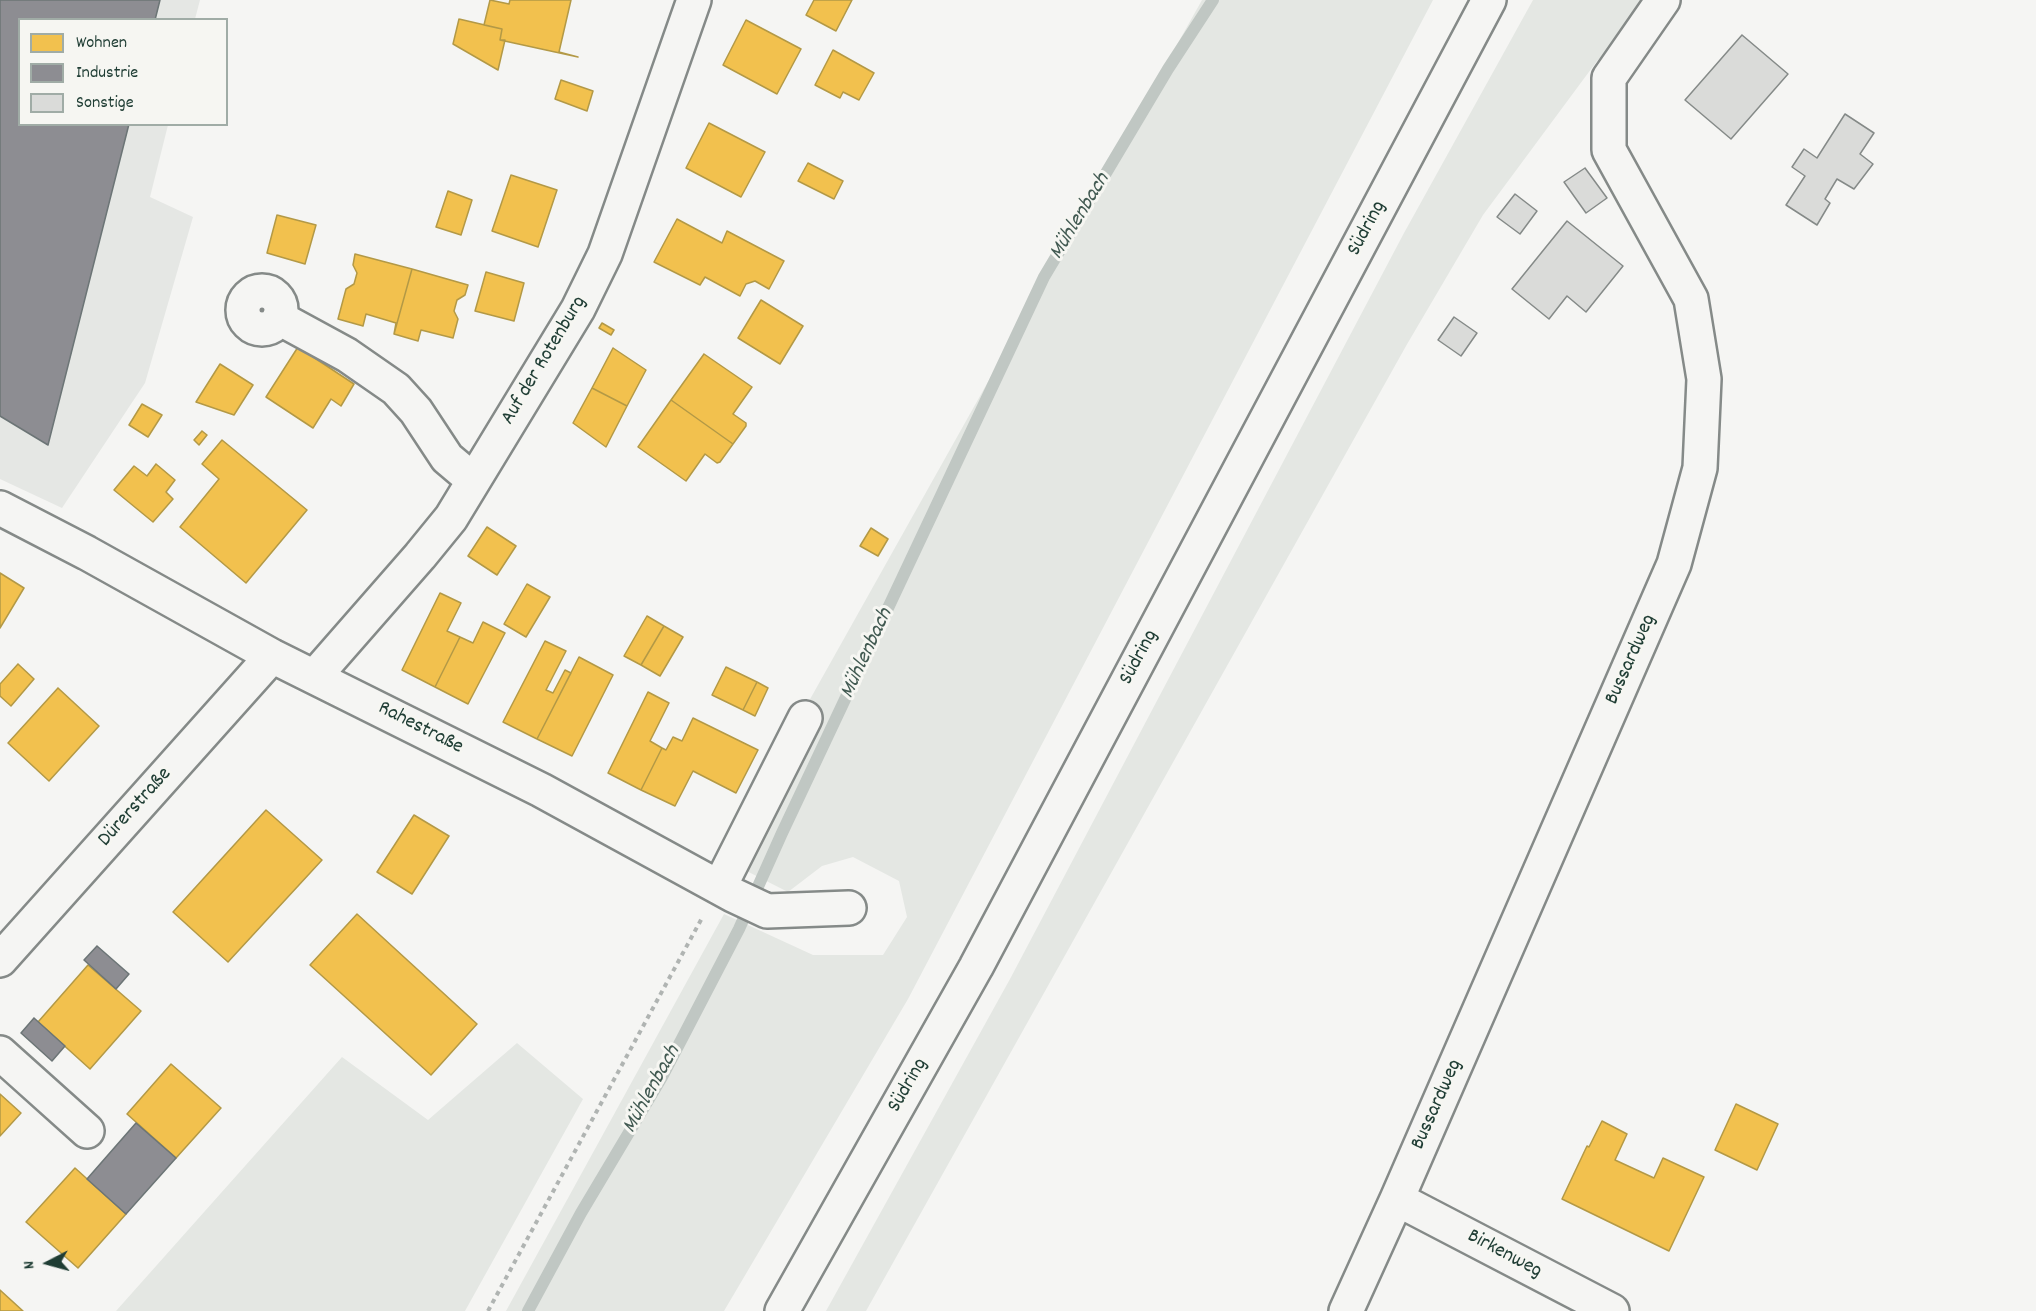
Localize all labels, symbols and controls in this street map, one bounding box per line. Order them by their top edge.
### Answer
legend [18,18,228,126]
text: Wohnen [76,31,127,56]
text: Industrie [76,61,138,86]
text: Sonstige [76,91,134,116]
water label: Mühlenbach [1045,169,1117,265]
street label: Südring [1343,197,1393,261]
street label: Auf der Rotenburg [497,292,593,430]
water label: Mühlenbach [836,605,900,703]
street label: Bussardweg [1601,611,1663,709]
street label: Südring [1115,626,1165,690]
street label: Rahestraße [373,697,467,761]
street label: Dürerstraße [94,763,178,853]
water label: Mühlenbach [618,1041,688,1139]
street label: Südring [883,1054,935,1118]
street label: Bussardweg [1407,1056,1469,1154]
street label: Birkenweg [1462,1225,1546,1285]
north arrow [18,1233,78,1293]
text: N [18,1260,41,1270]

